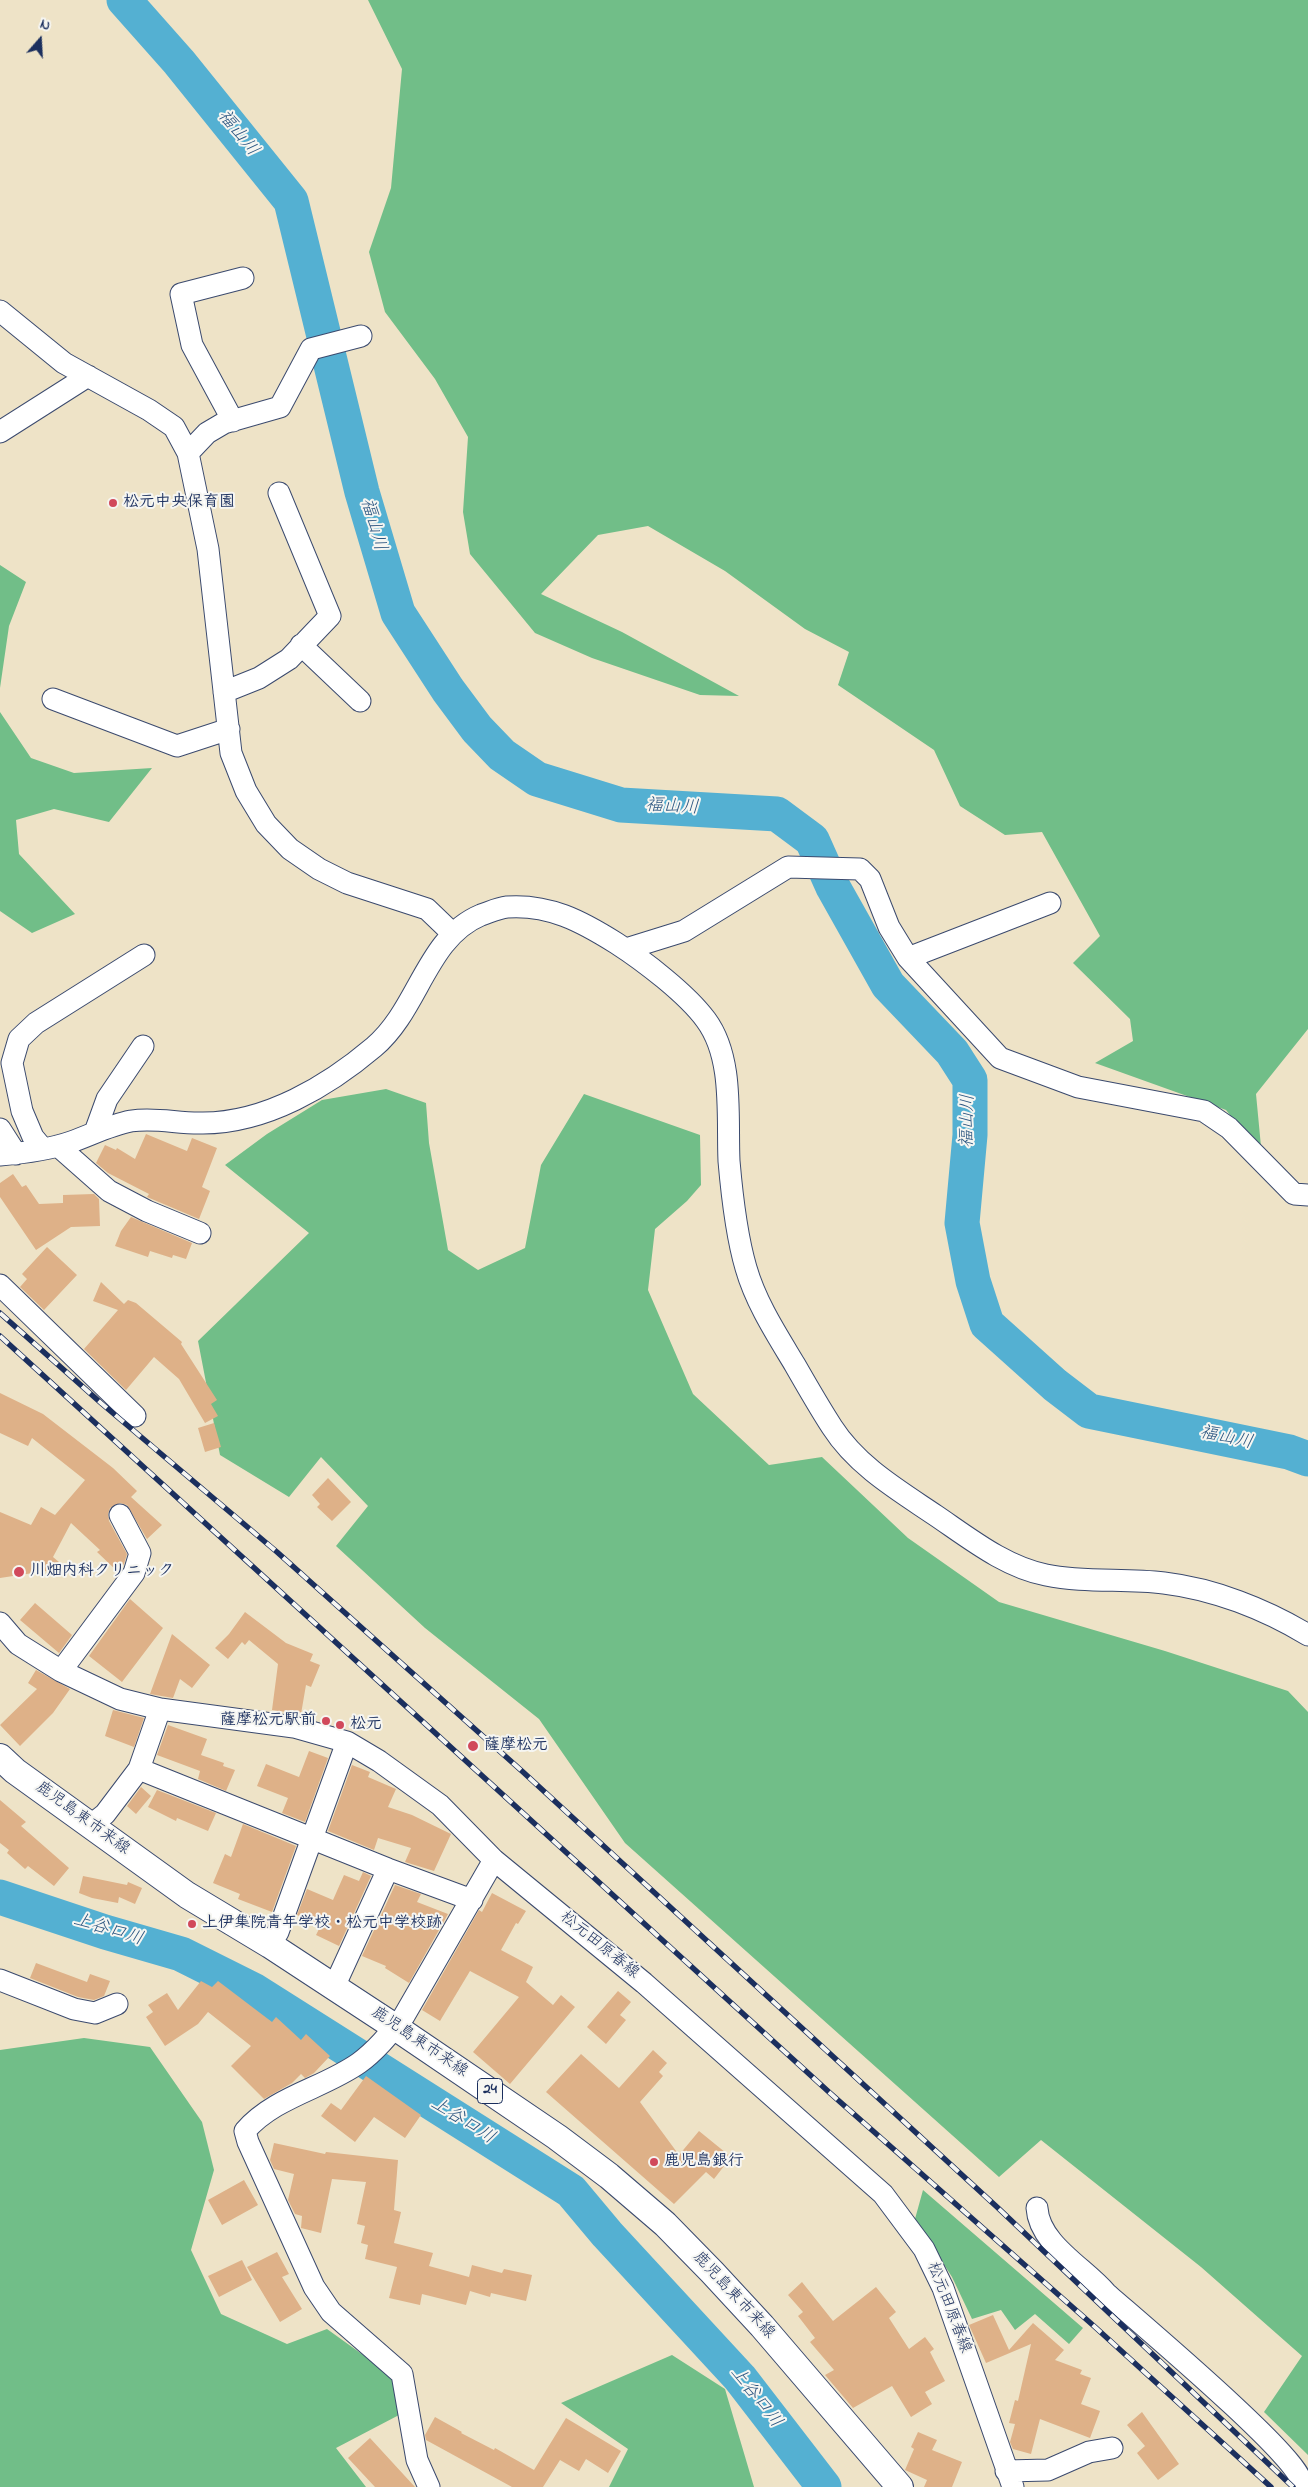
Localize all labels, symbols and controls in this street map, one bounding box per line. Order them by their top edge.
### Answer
text: N [37,14,53,37]
north arrow [15,15,65,65]
water label: 福山川 [212,106,262,162]
place label: 松元中央保育園 [123,493,235,513]
water label: 福山川 [354,496,390,554]
marker: 松元中央保育園 [107,497,119,509]
water label: 福山川 [644,796,700,820]
water label: 福山川 [958,1094,980,1148]
water label: 福山川 [1197,1423,1255,1455]
place label: 川畑内科クリニック [30,1562,174,1582]
marker: 川畑内科クリニック [12,1565,26,1579]
place label: 薩摩松元駅前 [220,1711,316,1731]
marker: 薩摩松元駅前 [320,1715,332,1727]
place label: 松元 [350,1715,382,1735]
marker: 松元 [334,1719,346,1731]
place label: 薩摩松元 [484,1736,548,1756]
marker: 薩摩松元 [466,1739,480,1753]
street label: 鹿児島東市来線 [31,1778,133,1860]
street label: 松元田原春線 [556,1908,642,1984]
water label: 上谷口川 [70,1910,146,1952]
place label: 上伊集院青年学校・松元中学校跡 [202,1914,442,1934]
marker: 上伊集院青年学校・松元中学校跡 [186,1918,198,1930]
street label: 鹿児島東市来線 [367,2004,471,2082]
road number: 24 [478,2078,502,2104]
water label: 上谷口川 [426,2094,498,2150]
place label: 鹿児島銀行 [664,2152,744,2172]
marker: 鹿児島銀行 [648,2156,660,2168]
street label: 鹿児島東市来線 [688,2248,778,2344]
street label: 松元田原春線 [922,2260,974,2356]
water label: 上谷口川 [724,2363,786,2433]

